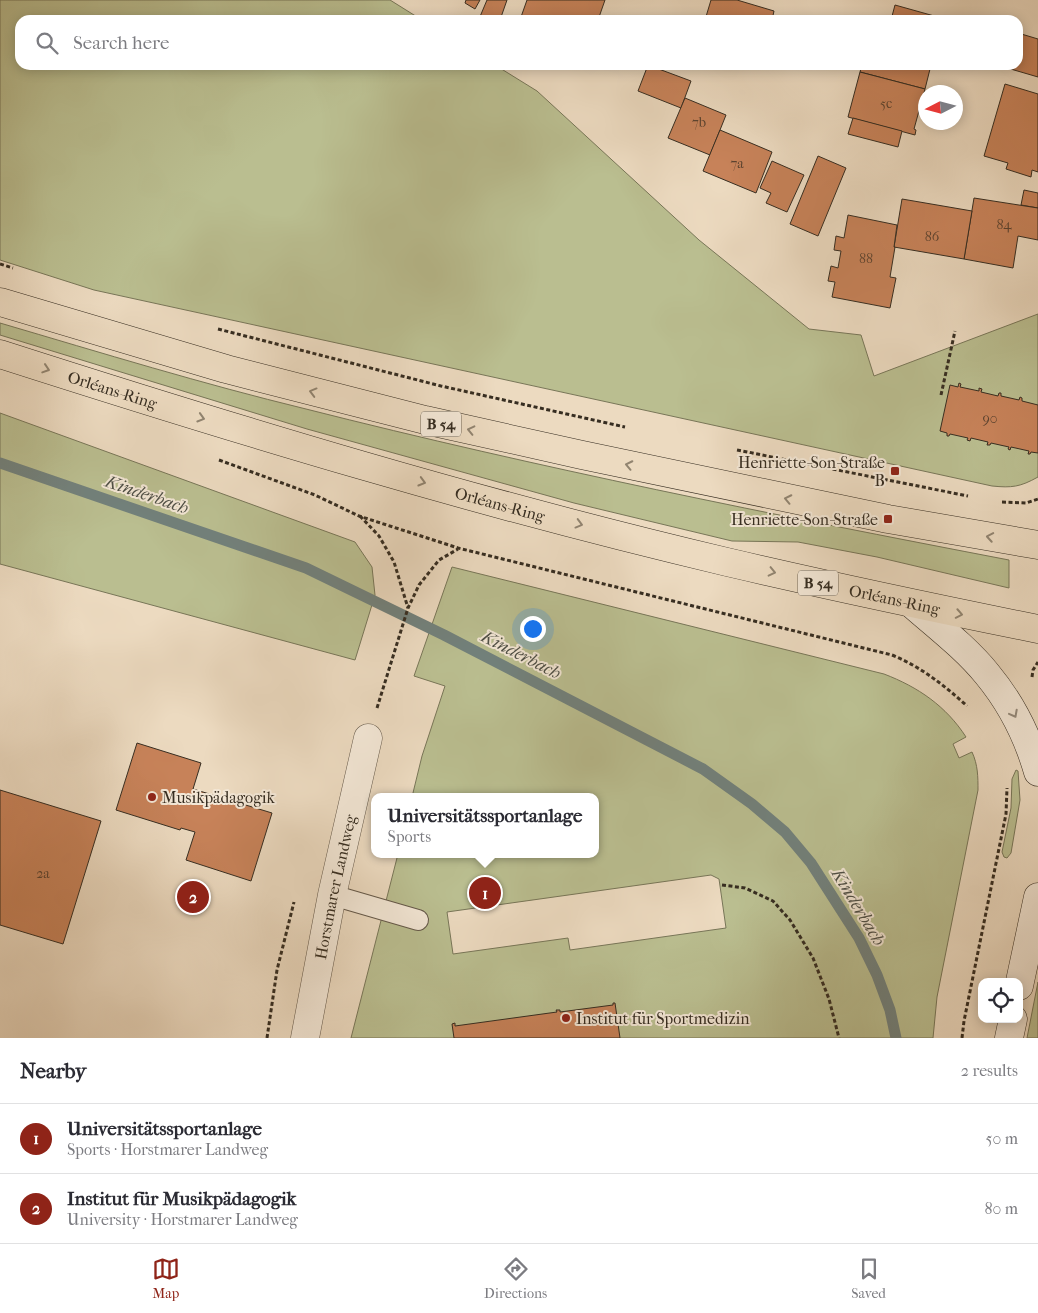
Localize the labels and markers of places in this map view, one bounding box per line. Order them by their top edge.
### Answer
place label: Henriette-Son-Straße B [738,453,885,490]
marker: Henriette-Son-Straße B [889,465,901,477]
place label: Henriette-Son-Straße [731,510,878,529]
marker: Henriette-Son-Straße [882,513,894,525]
place label: Musikpädagogik [162,788,276,807]
marker: Musikpädagogik [146,791,158,803]
pin: 1 [469,874,501,912]
pin: 2 [177,878,209,916]
place label: Institut für Sportmedizin [576,1009,750,1028]
marker: Institut für Sportmedizin [560,1012,572,1024]

